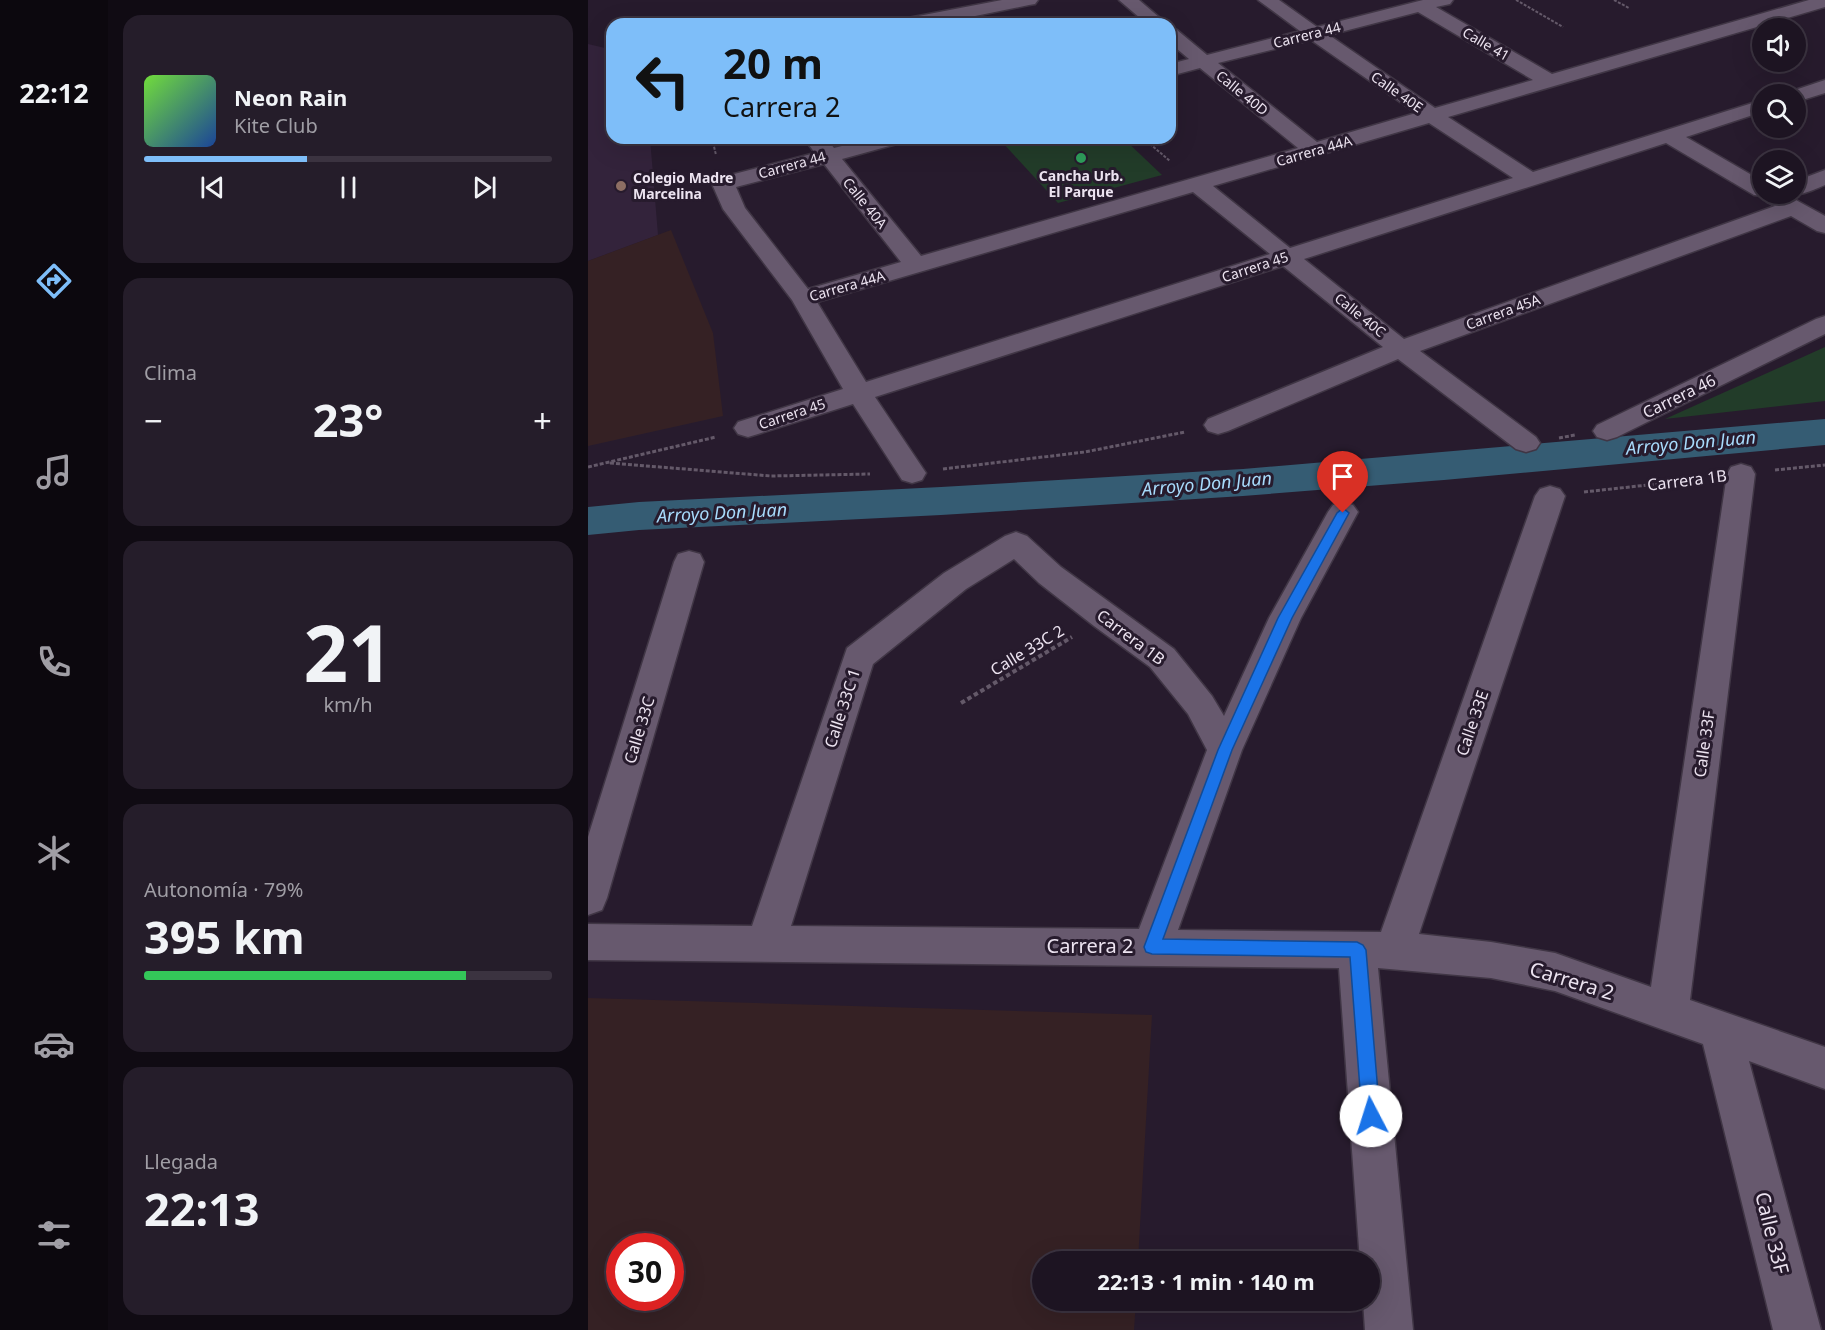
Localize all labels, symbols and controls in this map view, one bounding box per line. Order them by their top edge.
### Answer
street label: Carrera 44 [1271,17,1343,52]
map controls [1752,18,1806,204]
button: sound [1752,18,1806,72]
street label: Calle 41 [1459,22,1513,65]
text: 20 m [723,34,823,91]
icon: left [624,42,702,120]
street label: Calle 40D [1212,66,1272,119]
street label: Calle 40E [1368,67,1427,116]
text: 22:12 [19,74,89,111]
text: Neon Rain [234,82,347,112]
button: search [1752,84,1806,138]
text: Carrera 2 [723,88,840,125]
text: Kite Club [234,112,318,139]
street label: Carrera 44A [1274,131,1354,170]
street label: Carrera 44 [756,146,828,183]
button: layers [1752,150,1806,204]
marker: Cancha Urb. El Parque [1074,151,1088,165]
place label: Cancha Urb. El Parque [1039,166,1123,201]
place label: Colegio Madre Marcelina [633,168,733,203]
icon: previous [196,171,229,204]
icon: pause [332,171,365,204]
icon: next [468,171,501,204]
street label: Calle 40A [839,173,892,232]
marker: Colegio Madre Marcelina [614,179,628,193]
street label: Carrera 45 [1219,247,1291,286]
icon: directions [33,260,75,302]
street label: Carrera 44A [807,266,887,305]
street label: Calle 40C [1331,288,1390,341]
street label: Carrera 45A [1463,289,1543,334]
text: Clima [144,359,197,386]
street label: Carrera 46 [1639,369,1719,423]
text: 23° [313,389,383,450]
street label: Carrera 45 [756,394,828,433]
text: − [144,398,163,443]
text: + [533,398,552,443]
water label: Arroyo Don Juan [1623,424,1757,460]
icon: music [33,451,75,493]
pin [1317,451,1368,513]
icon: arrive [1326,460,1359,493]
street label: Carrera 1B [1646,464,1728,496]
water label: Arroyo Don Juan [1139,465,1273,501]
water label: Arroyo Don Juan [654,497,788,527]
text: 21 [303,599,393,705]
street label: Carrera 1B [1092,604,1170,670]
street label: Calle 33C 2 [986,619,1068,681]
icon: phone [33,641,75,683]
street label: Calle 33C 1 [819,665,865,751]
street label: Calle 33E [1451,687,1493,759]
text: km/h [323,691,373,718]
street label: Calle 33C [618,694,660,766]
street label: Calle 33F [1688,709,1720,779]
icon: climate [33,832,75,874]
text: Autonomía · 79% [144,876,303,903]
text: 395 km [144,906,305,967]
street label: Carrera 2 [1047,932,1133,959]
street label: Carrera 2 [1527,955,1618,1006]
icon: car [33,1023,75,1065]
position arrow [1339,1084,1403,1148]
text: Llegada [144,1148,218,1175]
text: 22:13 [144,1178,260,1239]
street label: Calle 33F [1749,1189,1796,1277]
icon: filters [33,1214,75,1256]
speed limit sign: 30 [606,1233,684,1311]
text: 22:13 · 1 min · 140 m [1097,1266,1315,1296]

